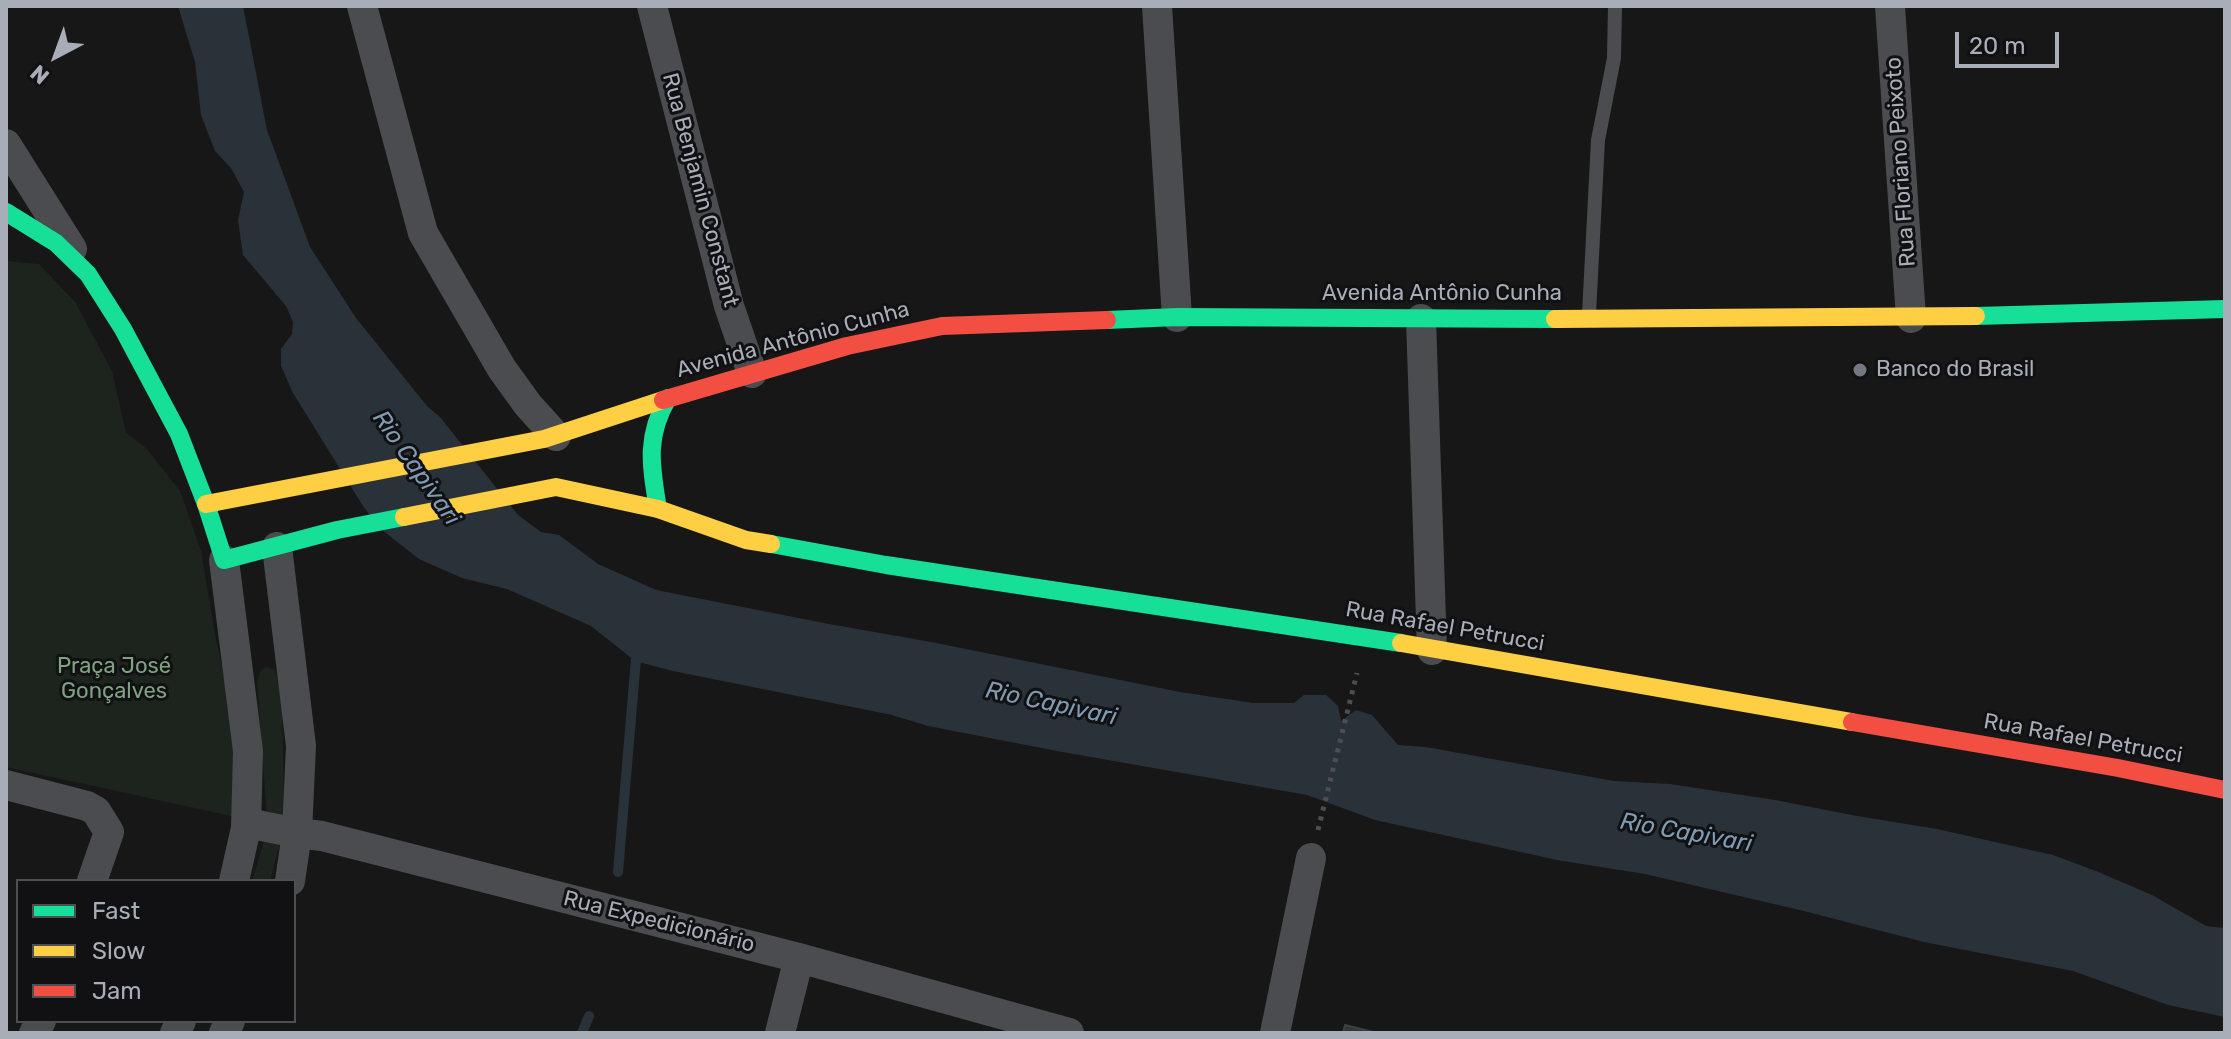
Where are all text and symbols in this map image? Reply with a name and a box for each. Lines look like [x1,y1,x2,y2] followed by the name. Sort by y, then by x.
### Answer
[16,16,96,96] north arrow
[1959,16,2063,66] scale bar
[1969,32,2026,60] text: 20 m
[1881,56,1921,268] street label: Rua Floriano Peixoto
[25,59,55,90] text: N
[656,70,744,310] street label: Rua Benjamin Constant
[1322,281,1562,307] street label: Avenida Antônio Cunha
[674,296,912,384] street label: Avenida Antônio Cunha
[1876,357,2034,383] place label: Banco do Brasil
[1851,361,1869,379] marker: Banco do Brasil
[366,405,466,531] water label: Rio Capivari
[1344,597,1546,657] street label: Rua Rafael Petrucci
[57,654,171,706] park label: Praça José Gonçalves
[983,676,1119,732] water label: Rio Capivari
[1982,709,2184,769] street label: Rua Rafael Petrucci
[1618,807,1754,859] water label: Rio Capivari
[16,879,296,1023] legend
[561,885,757,959] street label: Rua Expedicionário
[92,897,140,925] text: Fast
[92,937,145,965] text: Slow
[92,977,142,1005] text: Jam

